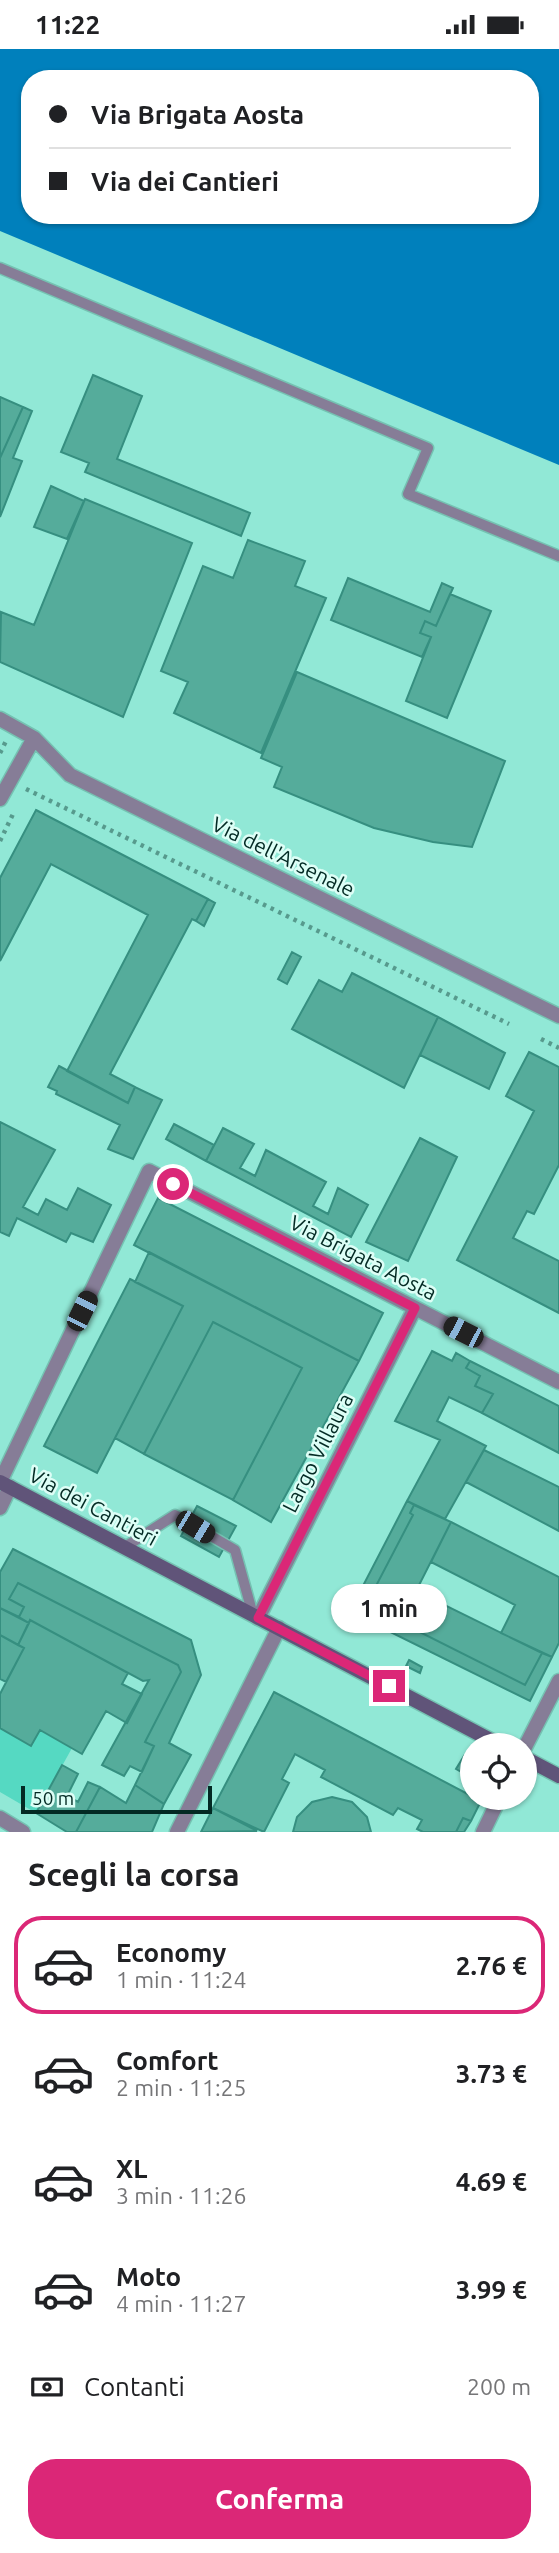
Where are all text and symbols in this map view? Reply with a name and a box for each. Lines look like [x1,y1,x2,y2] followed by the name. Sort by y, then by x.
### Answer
[35,10,100,39] text: 11:22
[91,100,304,129] text: Via Brigata Aosta
[91,167,279,196] text: Via dei Cantieri
[208,811,359,901] street label: Via dell'Arsenale
[157,1168,189,1200] route start
[286,1210,441,1305] street label: Via Brigata Aosta
[64,1288,101,1334] car
[440,1313,487,1351] car
[277,1389,357,1516] street label: Largo Villaura
[25,1462,162,1550] street label: Via dei Cantieri
[172,1507,219,1547] car
[331,1585,447,1633] callout: 1 min
[360,1596,418,1621] text: 1 min
[373,1670,405,1702] route end
[460,1733,537,1810] map controls
[460,1733,537,1810] button: locate
[21,1783,212,1815] scale bar
[32,1787,74,1809] text: 50 m
[28,1856,240,1892] text: Scegli la corsa
[32,1934,95,1997] icon: car
[116,1938,226,1967] text: Economy
[456,1951,527,1980] text: 2.76 €
[116,1967,247,1992] text: 1 min · 11:24
[32,2042,95,2105] icon: car
[116,2046,219,2075] text: Comfort
[456,2059,527,2088] text: 3.73 €
[116,2075,247,2100] text: 2 min · 11:25
[32,2150,95,2213] icon: car
[116,2154,147,2183] text: XL
[456,2167,527,2196] text: 4.69 €
[116,2183,247,2208] text: 3 min · 11:26
[32,2258,95,2321] icon: car
[116,2262,181,2291] text: Moto
[456,2275,527,2304] text: 3.99 €
[116,2291,247,2316] text: 4 min · 11:27
[28,2368,66,2406] icon: cash
[84,2372,185,2401] text: Contanti
[467,2374,531,2399] text: 200 m
[28,2459,531,2539] button: Conferma

